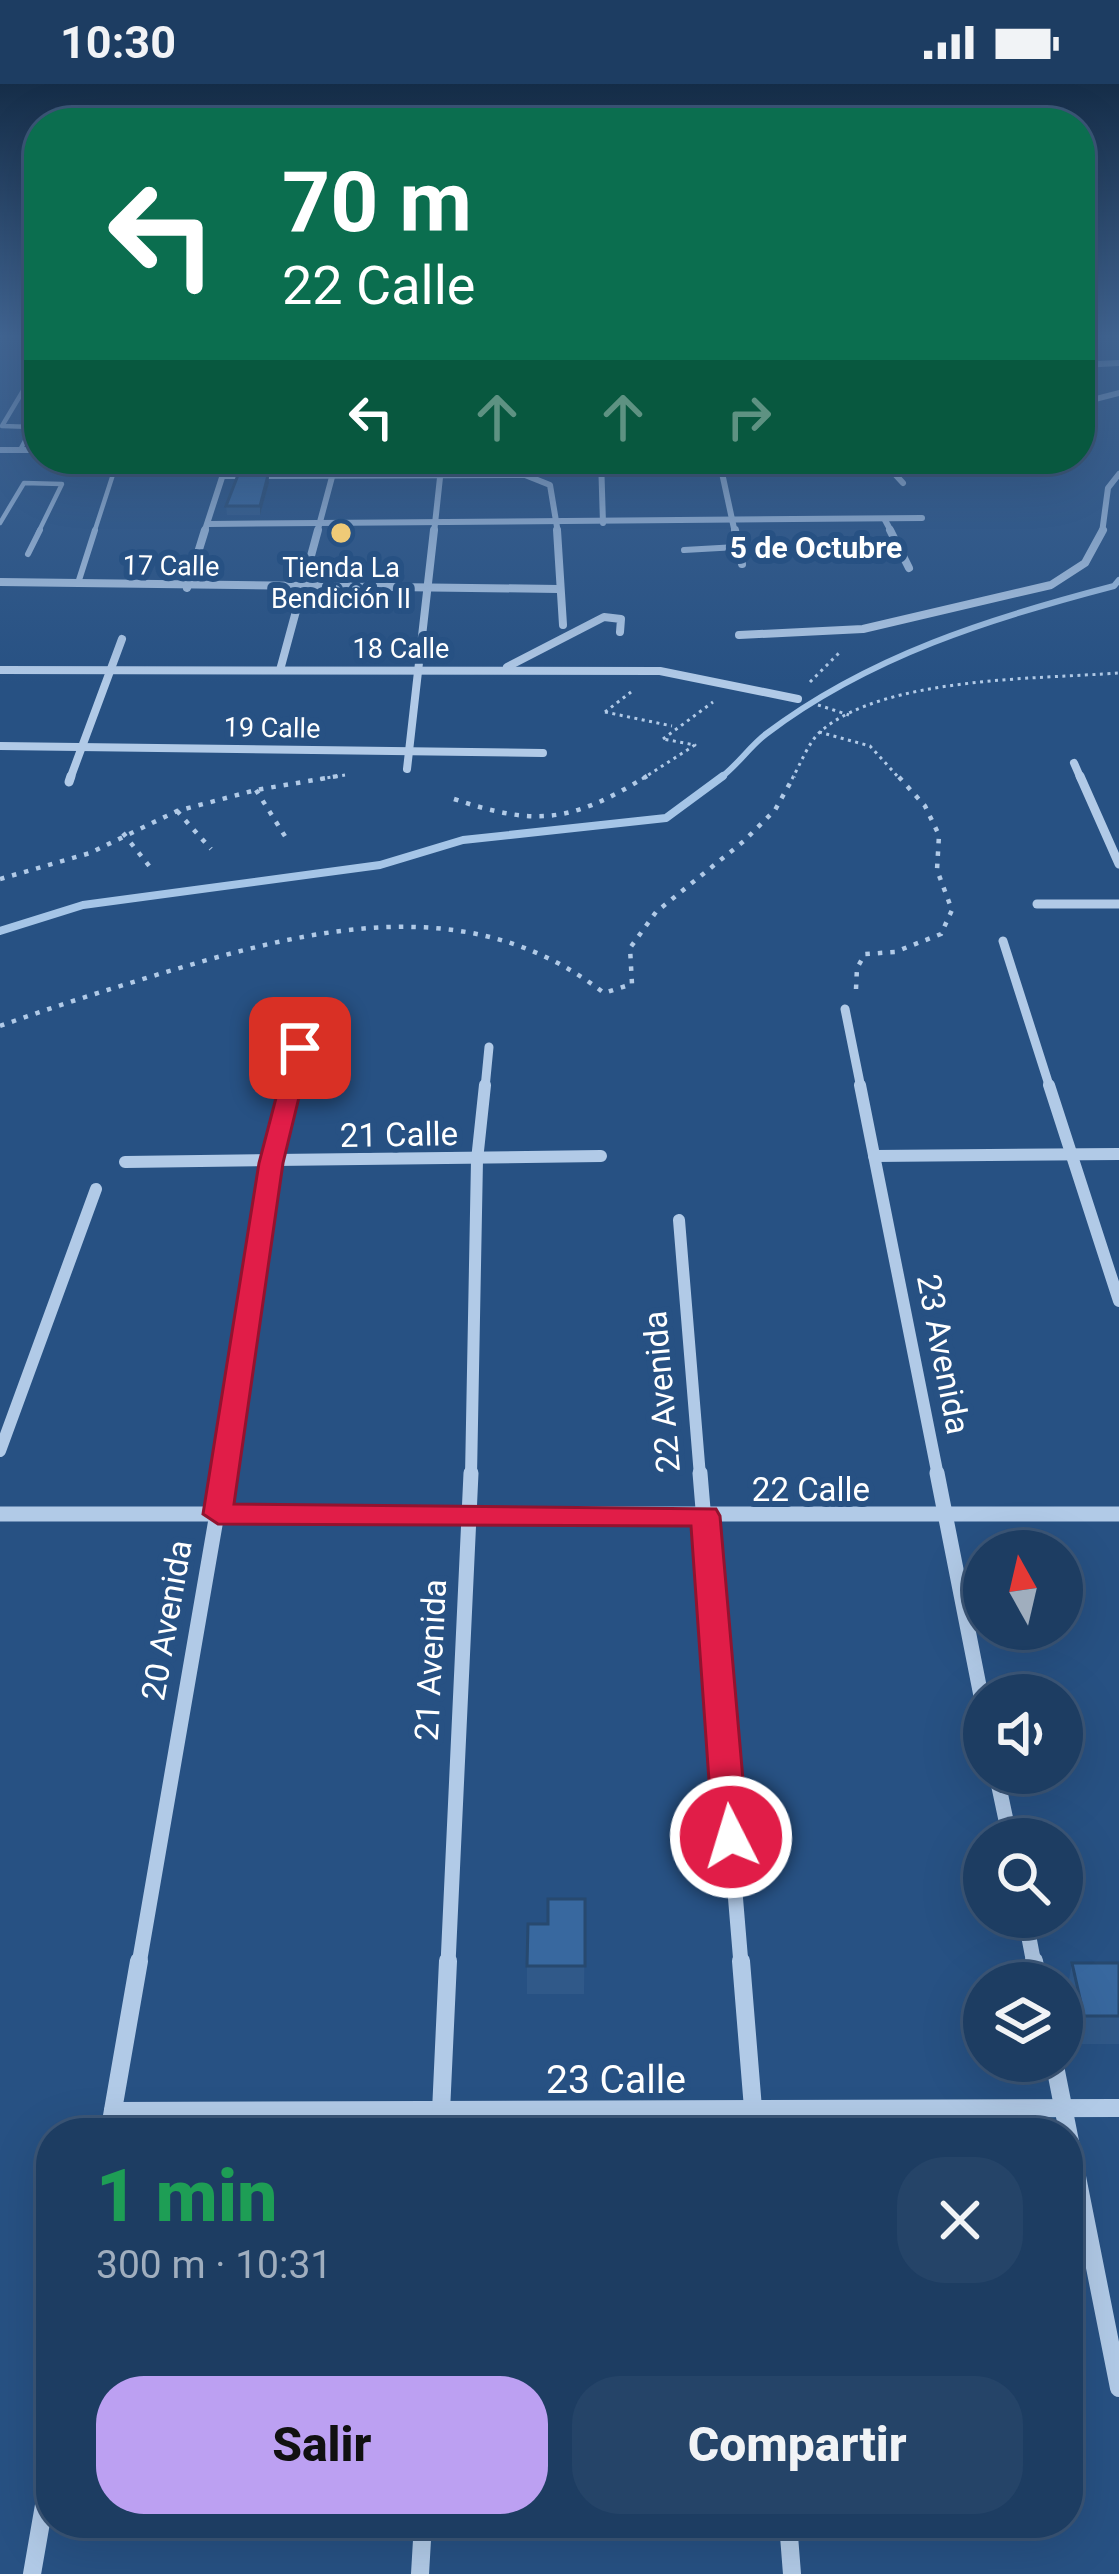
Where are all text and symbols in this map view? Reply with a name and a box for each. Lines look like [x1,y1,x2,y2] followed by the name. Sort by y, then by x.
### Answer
[60,16,176,69] text: 10:30
[282,153,472,252] text: 70 m
[84,156,240,312] icon: left
[282,254,476,317] text: 22 Calle
[338,384,404,450] icon: left
[464,384,530,450] icon: ahead
[590,384,656,450] icon: ahead
[716,384,782,450] icon: right
[328,520,354,546] marker: Tienda La Bendición II
[730,530,902,565] district label: 5 de Octubre
[122,549,220,583] street label: 17 Calle
[271,552,411,615] place label: Tienda La Bendición II
[353,633,449,665] street label: 18 Calle
[223,711,321,745] street label: 19 Calle
[249,997,351,1099] pin
[267,1015,333,1081] icon: arrive
[340,1114,458,1155] street label: 21 Calle
[909,1271,978,1437] street label: 23 Avenida
[635,1310,688,1474] street label: 22 Avenida
[752,1470,870,1509] street label: 22 Calle
[963,1530,1083,1650] north arrow
[963,1530,1083,2082] map controls
[133,1537,200,1703] street label: 20 Avenida
[407,1578,454,1742] street label: 21 Avenida
[963,1674,1083,1794] button: sound
[668,1774,794,1900] position arrow
[963,1818,1083,1938] button: search
[963,1962,1083,2082] button: layers
[546,2057,686,2103] street label: 23 Calle
[96,2154,278,2239] text: 1 min
[897,2157,1023,2283] button: close
[96,2242,332,2288] text: 300 m · 10:31
[96,2376,548,2514] button: Salir
[572,2376,1023,2514] button: Compartir

